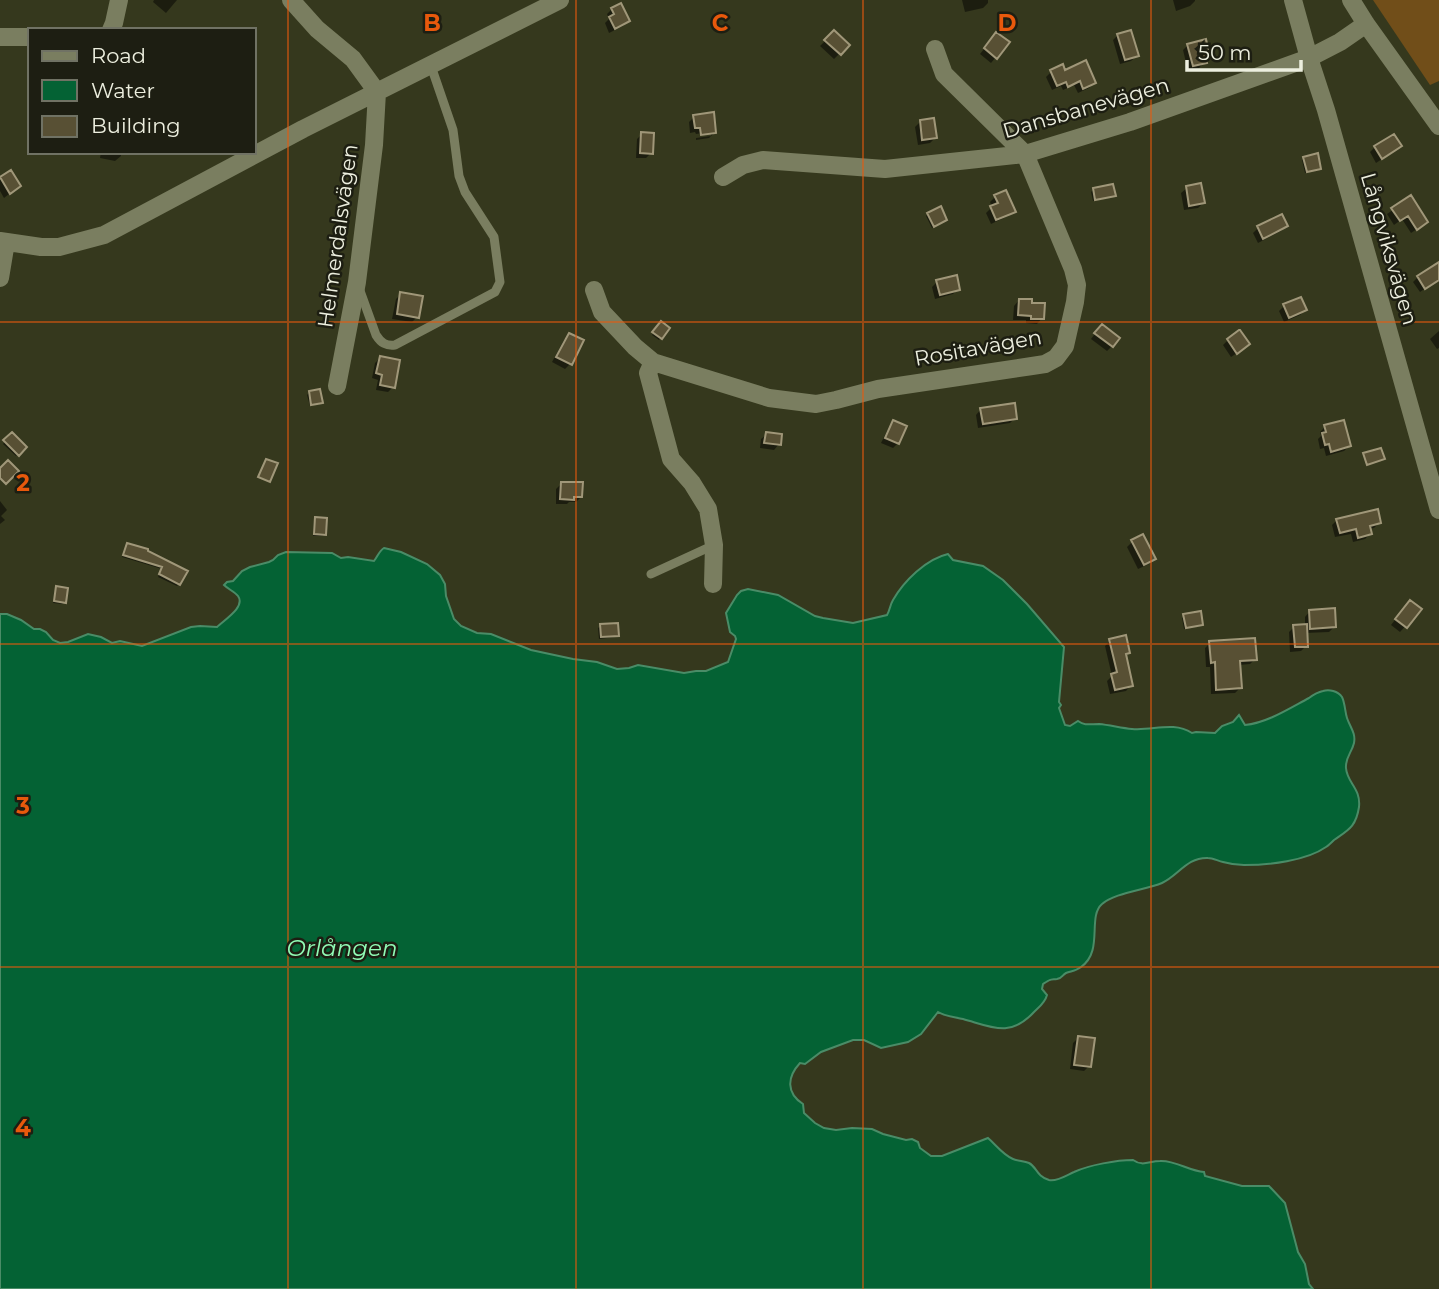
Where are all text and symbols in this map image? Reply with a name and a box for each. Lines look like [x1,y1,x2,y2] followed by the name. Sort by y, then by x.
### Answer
[423,9,441,37] text: B
[712,9,729,37] text: C
[998,9,1017,37] text: D
[28,28,256,154] legend
[1187,28,1301,72] scale bar
[1198,40,1252,65] text: 50 m
[91,43,146,68] text: Road
[1000,72,1172,143] street label: Dansbanevägen
[91,78,155,103] text: Water
[91,113,181,138] text: Building
[312,142,363,330] street label: Helmerdalsvägen
[1356,170,1423,328] street label: Långviksvägen
[912,324,1044,371] street label: Rositavägen
[16,469,30,497] text: 2
[15,792,30,820] text: 3
[287,934,397,962] water label: Orlången
[15,1114,31,1142] text: 4

